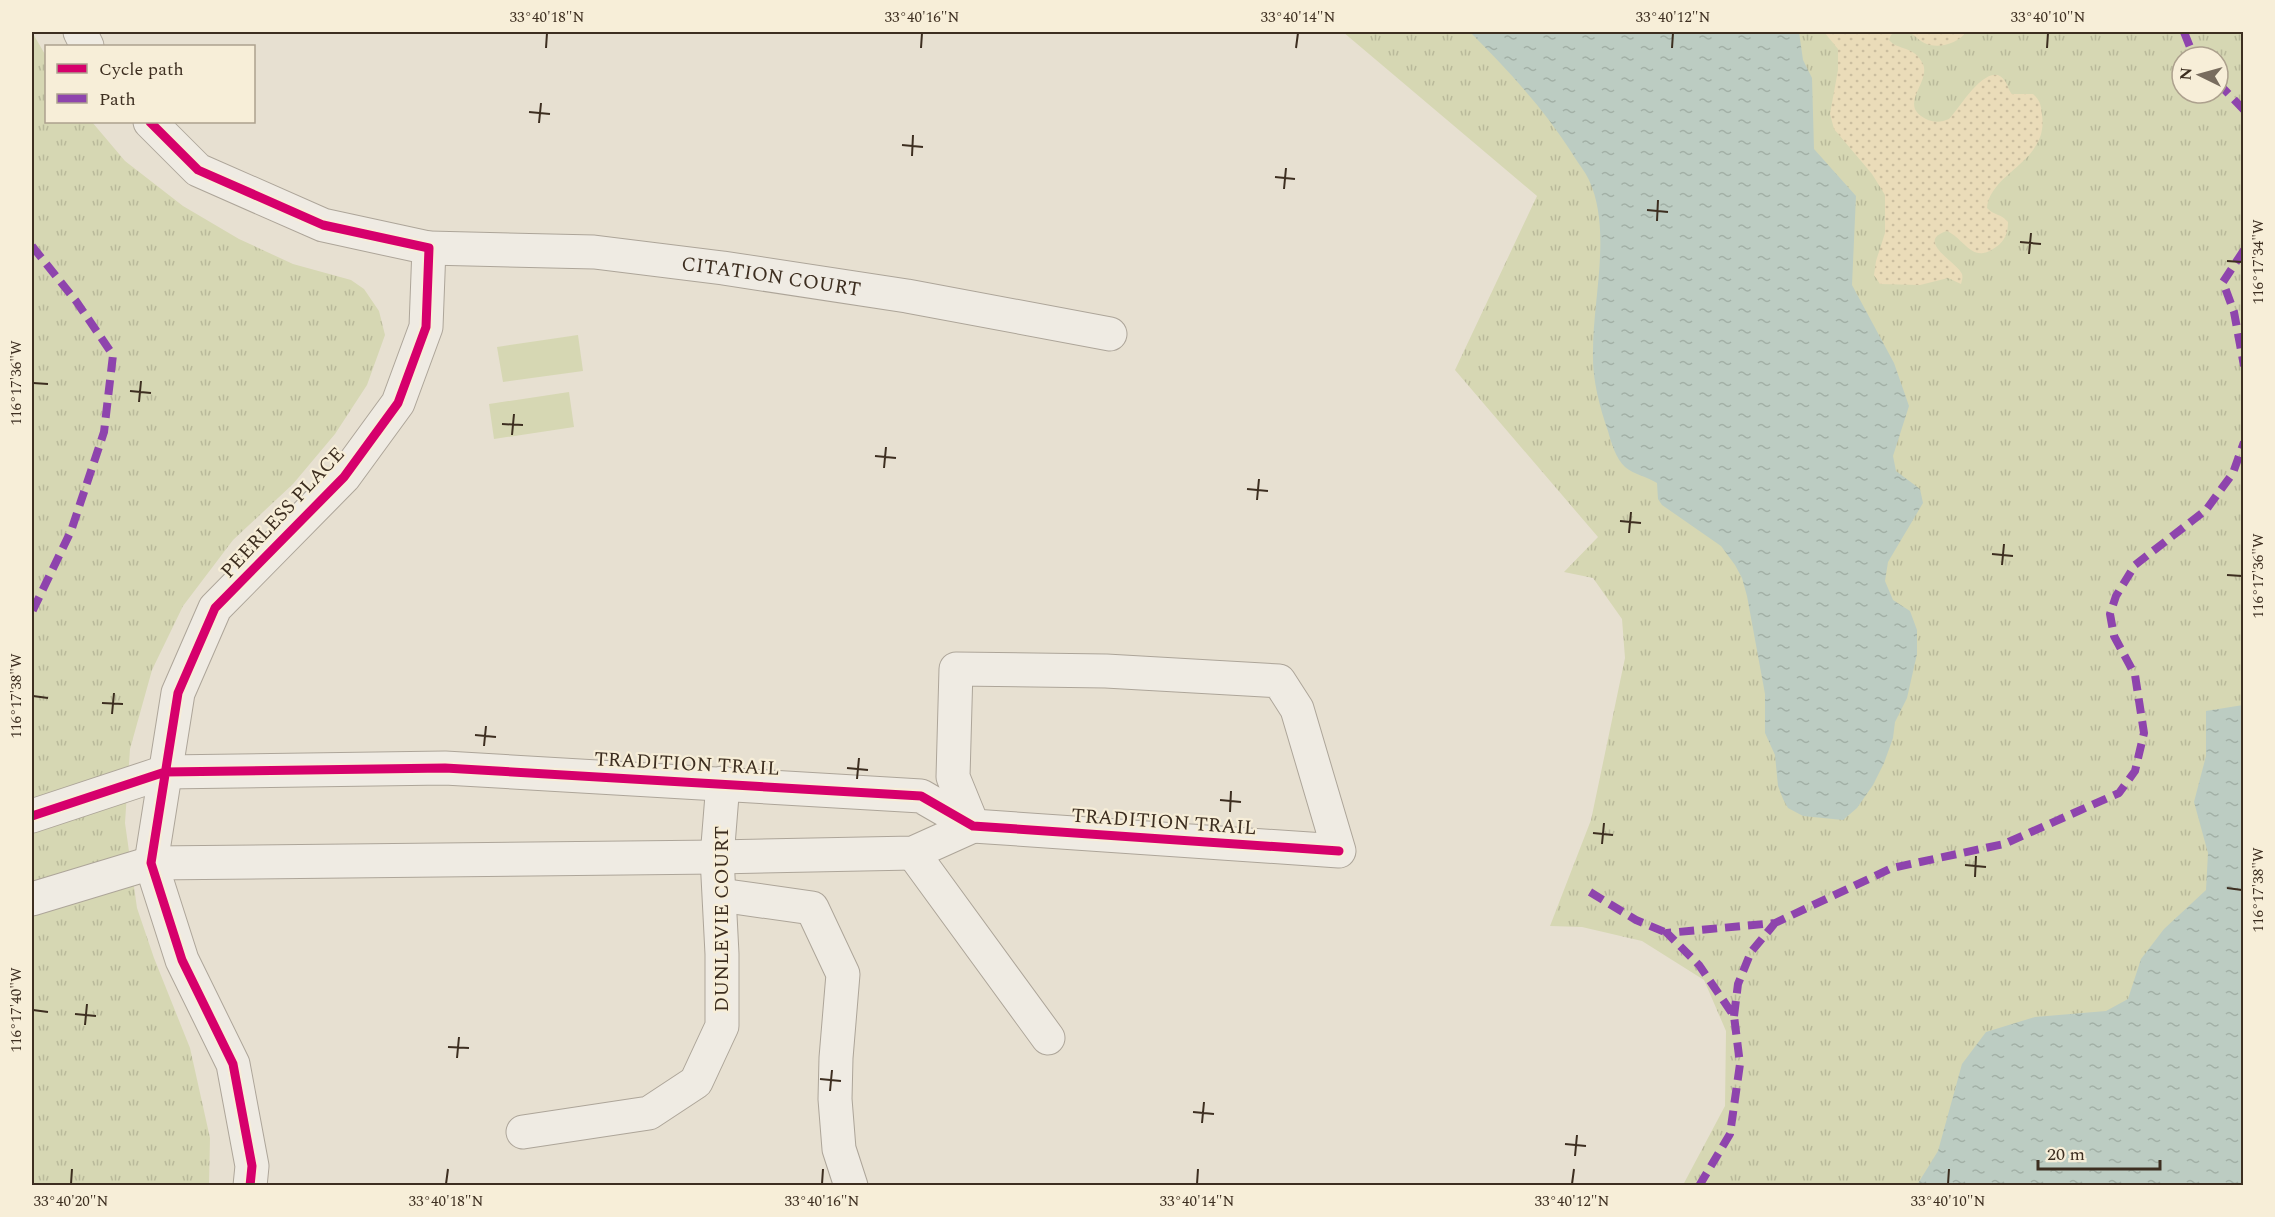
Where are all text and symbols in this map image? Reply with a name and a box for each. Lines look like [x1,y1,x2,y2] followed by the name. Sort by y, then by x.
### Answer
[510,6,585,29] text: 33°40'18"N
[885,6,960,29] text: 33°40'16"N
[1261,6,1336,29] text: 33°40'14"N
[1636,6,1711,29] text: 33°40'12"N
[2011,6,2086,29] text: 33°40'10"N
[45,45,255,123] legend
[2170,45,2230,105] north arrow
[99,56,184,83] text: Cycle path
[2174,66,2199,81] text: N
[99,86,136,113] text: Path
[2247,219,2270,305] text: 116°17'34"W
[680,249,863,305] street label: CITATION COURT
[5,340,28,426] text: 116°17'36"W
[214,440,352,585] street label: PEERLESS PLACE
[2247,533,2270,619] text: 116°17'36"W
[5,653,28,739] text: 116°17'38"W
[594,744,780,784] street label: TRADITION TRAIL
[1070,801,1258,843] street label: TRADITION TRAIL
[707,826,737,1012] street label: DUNLEVIE COURT
[2247,847,2270,933] text: 116°17'38"W
[5,967,28,1053] text: 116°17'40"W
[2038,1133,2160,1171] scale bar
[2047,1141,2085,1168] text: 20 m
[34,1190,109,1213] text: 33°40'20"N
[409,1190,484,1213] text: 33°40'18"N
[785,1190,860,1213] text: 33°40'16"N
[1160,1190,1235,1213] text: 33°40'14"N
[1535,1190,1610,1213] text: 33°40'12"N
[1911,1190,1986,1213] text: 33°40'10"N

